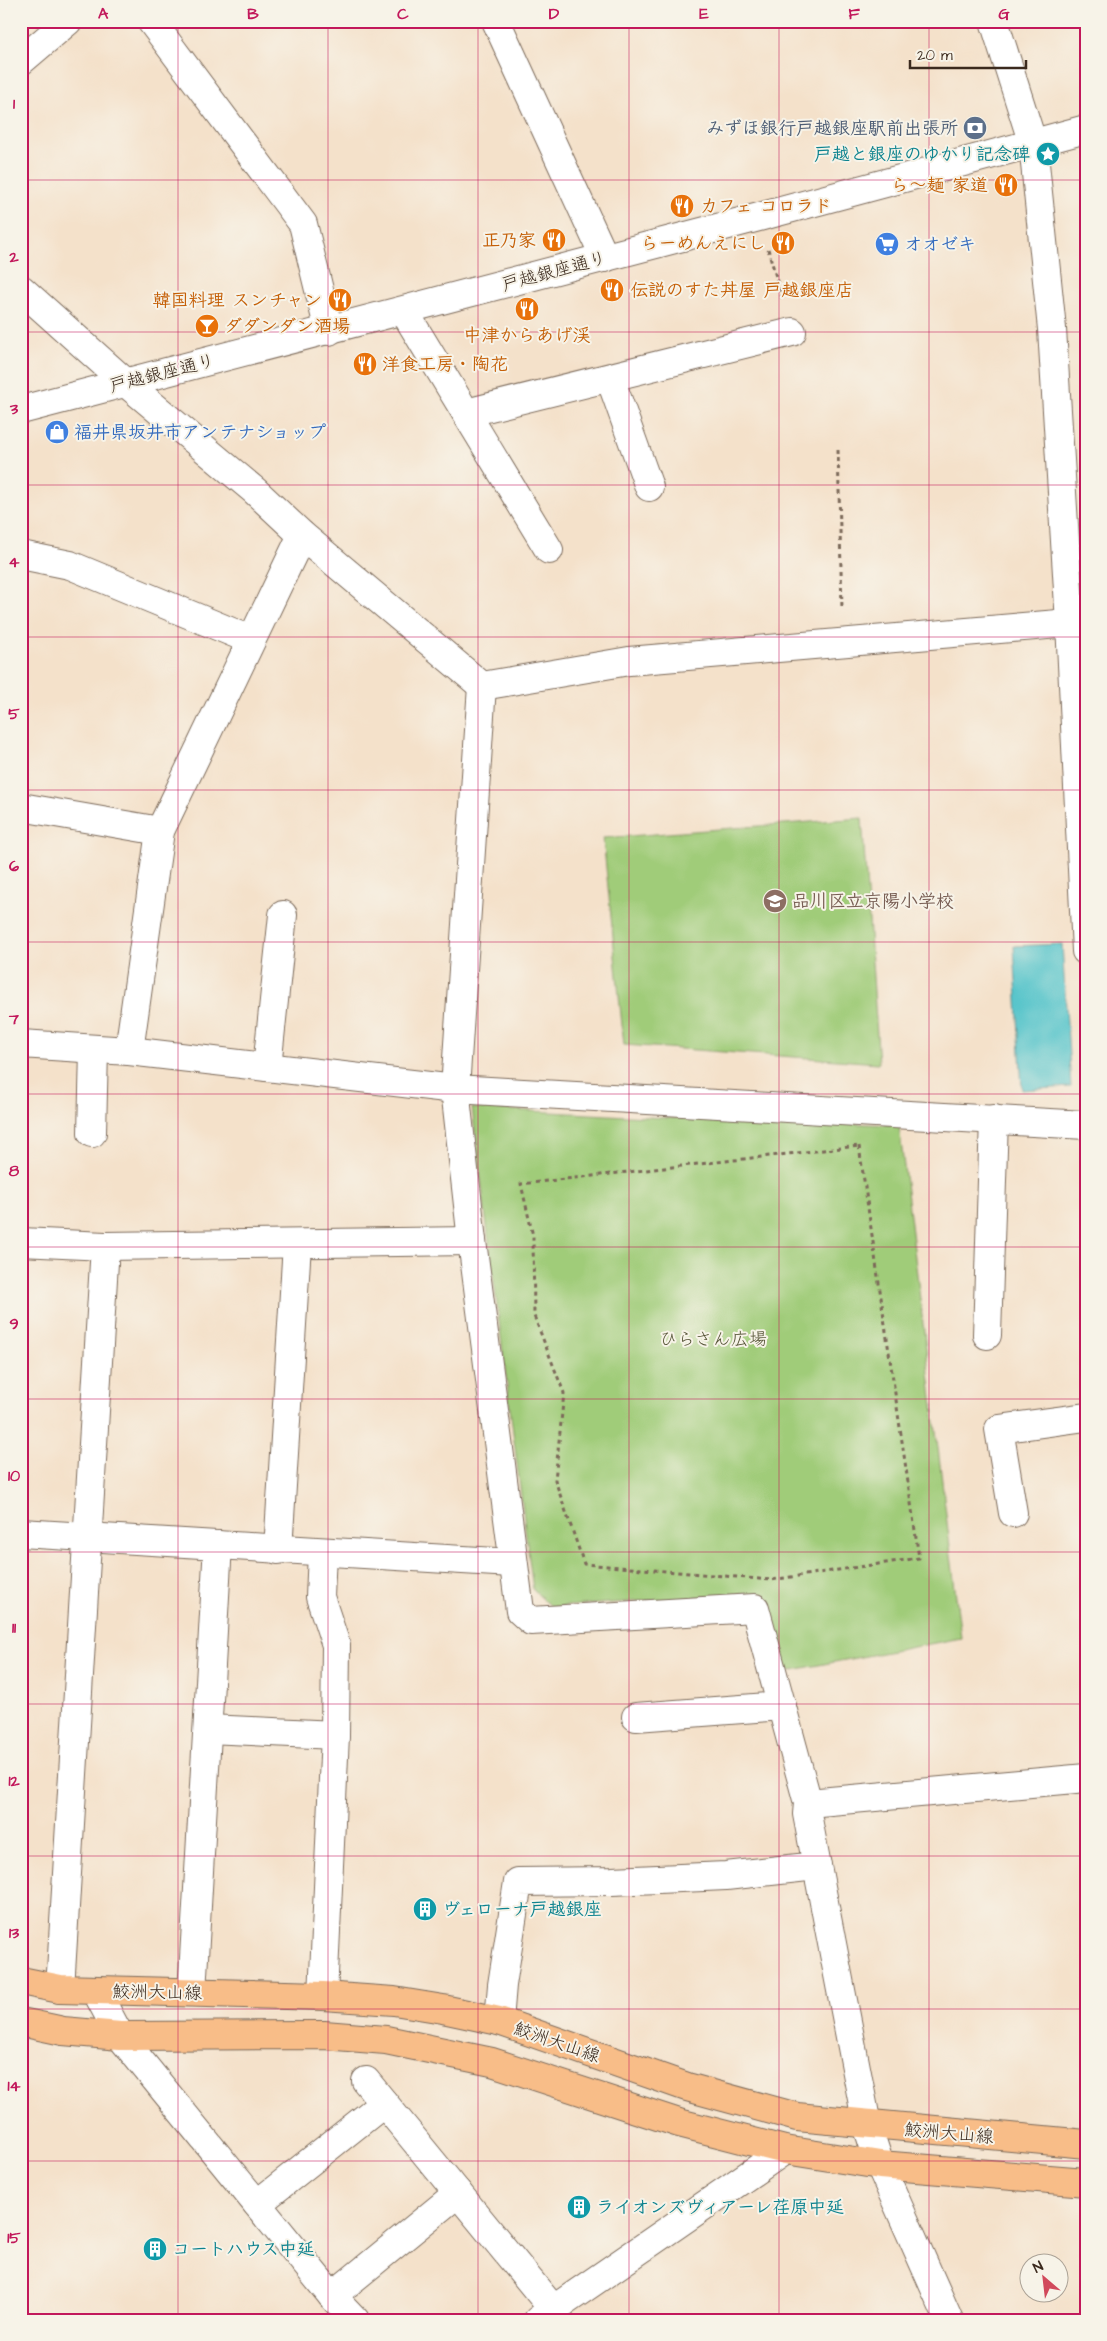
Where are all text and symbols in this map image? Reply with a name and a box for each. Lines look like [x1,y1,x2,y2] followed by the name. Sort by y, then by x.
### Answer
[98,3,109,25] text: A
[247,3,259,25] text: B
[397,3,409,25] text: C
[549,3,560,25] text: D
[699,3,709,25] text: E
[848,3,860,25] text: F
[998,3,1010,25] text: G
[910,38,1026,70] scale bar
[917,45,953,66] text: 20 m
[13,93,16,115] text: 1
[962,115,988,141] bank icon: みずほ銀行戸越銀座駅前出張所
[706,116,958,141] place label: みずほ銀行戸越銀座駅前出張所
[1035,141,1061,167] place icon: 戸越と銀座のゆかり記念碑
[814,142,1030,167] place label: 戸越と銀座のゆかり記念碑
[993,172,1019,198] restaurant icon: ら～麺 家道
[891,173,988,198] place label: ら～麺 家道
[669,193,695,219] restaurant icon: カフェ コロラド
[700,194,832,219] place label: カフェ コロラド
[541,227,567,253] restaurant icon: 正乃家
[482,228,536,253] place label: 正乃家
[770,230,796,256] restaurant icon: らーめんえにし
[641,231,766,256] place label: らーめんえにし
[874,231,900,257] supermarket icon: オオゼキ
[904,232,976,257] place label: オオゼキ
[499,245,610,298] street label: 戸越銀座通り
[8,246,19,268] text: 2
[599,277,625,303] restaurant icon: 伝説のすた丼屋 戸越銀座店
[630,278,854,303] place label: 伝説のすた丼屋 戸越銀座店
[327,287,353,313] restaurant icon: 韓国料理 スンチャン
[153,288,322,313] place label: 韓国料理 スンチャン
[514,296,540,322] restaurant icon: 中津からあげ渓
[194,313,220,339] bar icon: ダダンダン酒場
[224,314,350,339] place label: ダダンダン酒場
[464,323,590,348] place label: 中津からあげ渓
[107,348,218,399] street label: 戸越銀座通り
[352,351,378,377] restaurant icon: 洋食工房・陶花
[382,352,508,377] place label: 洋食工房・陶花
[9,398,19,420] text: 3
[44,419,70,445] shop icon: 福井県坂井市アンテナショップ
[74,420,326,445] place label: 福井県坂井市アンテナショップ
[9,551,20,573] text: 4
[8,703,20,725] text: 5
[9,855,19,877] text: 6
[762,888,788,914] school or university icon: 品川区立京陽小学校
[792,889,954,914] place label: 品川区立京陽小学校
[8,1008,19,1030] text: 7
[9,1160,20,1182] text: 8
[9,1313,19,1335] text: 9
[659,1327,767,1352] park label: ひらさん広場
[8,1465,20,1487] text: 10
[12,1617,17,1639] text: 11
[8,1770,20,1792] text: 12
[412,1896,438,1922] building icon: ヴェローナ戸越銀座
[442,1897,602,1922] place label: ヴェローナ戸越銀座
[9,1922,20,1944] text: 13
[112,1979,202,2006] street label: 鮫洲大山線
[510,2016,603,2069] street label: 鮫洲大山線
[8,2075,21,2097] text: 14
[903,2117,995,2150] street label: 鮫洲大山線
[566,2194,592,2220] building icon: ライオンズヴィアーレ荏原中延
[596,2195,844,2220] place label: ライオンズヴィアーレ荏原中延
[7,2227,21,2249] text: 15
[142,2236,168,2262] building icon: コートハウス中延
[172,2237,315,2262] place label: コートハウス中延
[1020,2254,1070,2304] north arrow
[1030,2256,1047,2278] text: N

